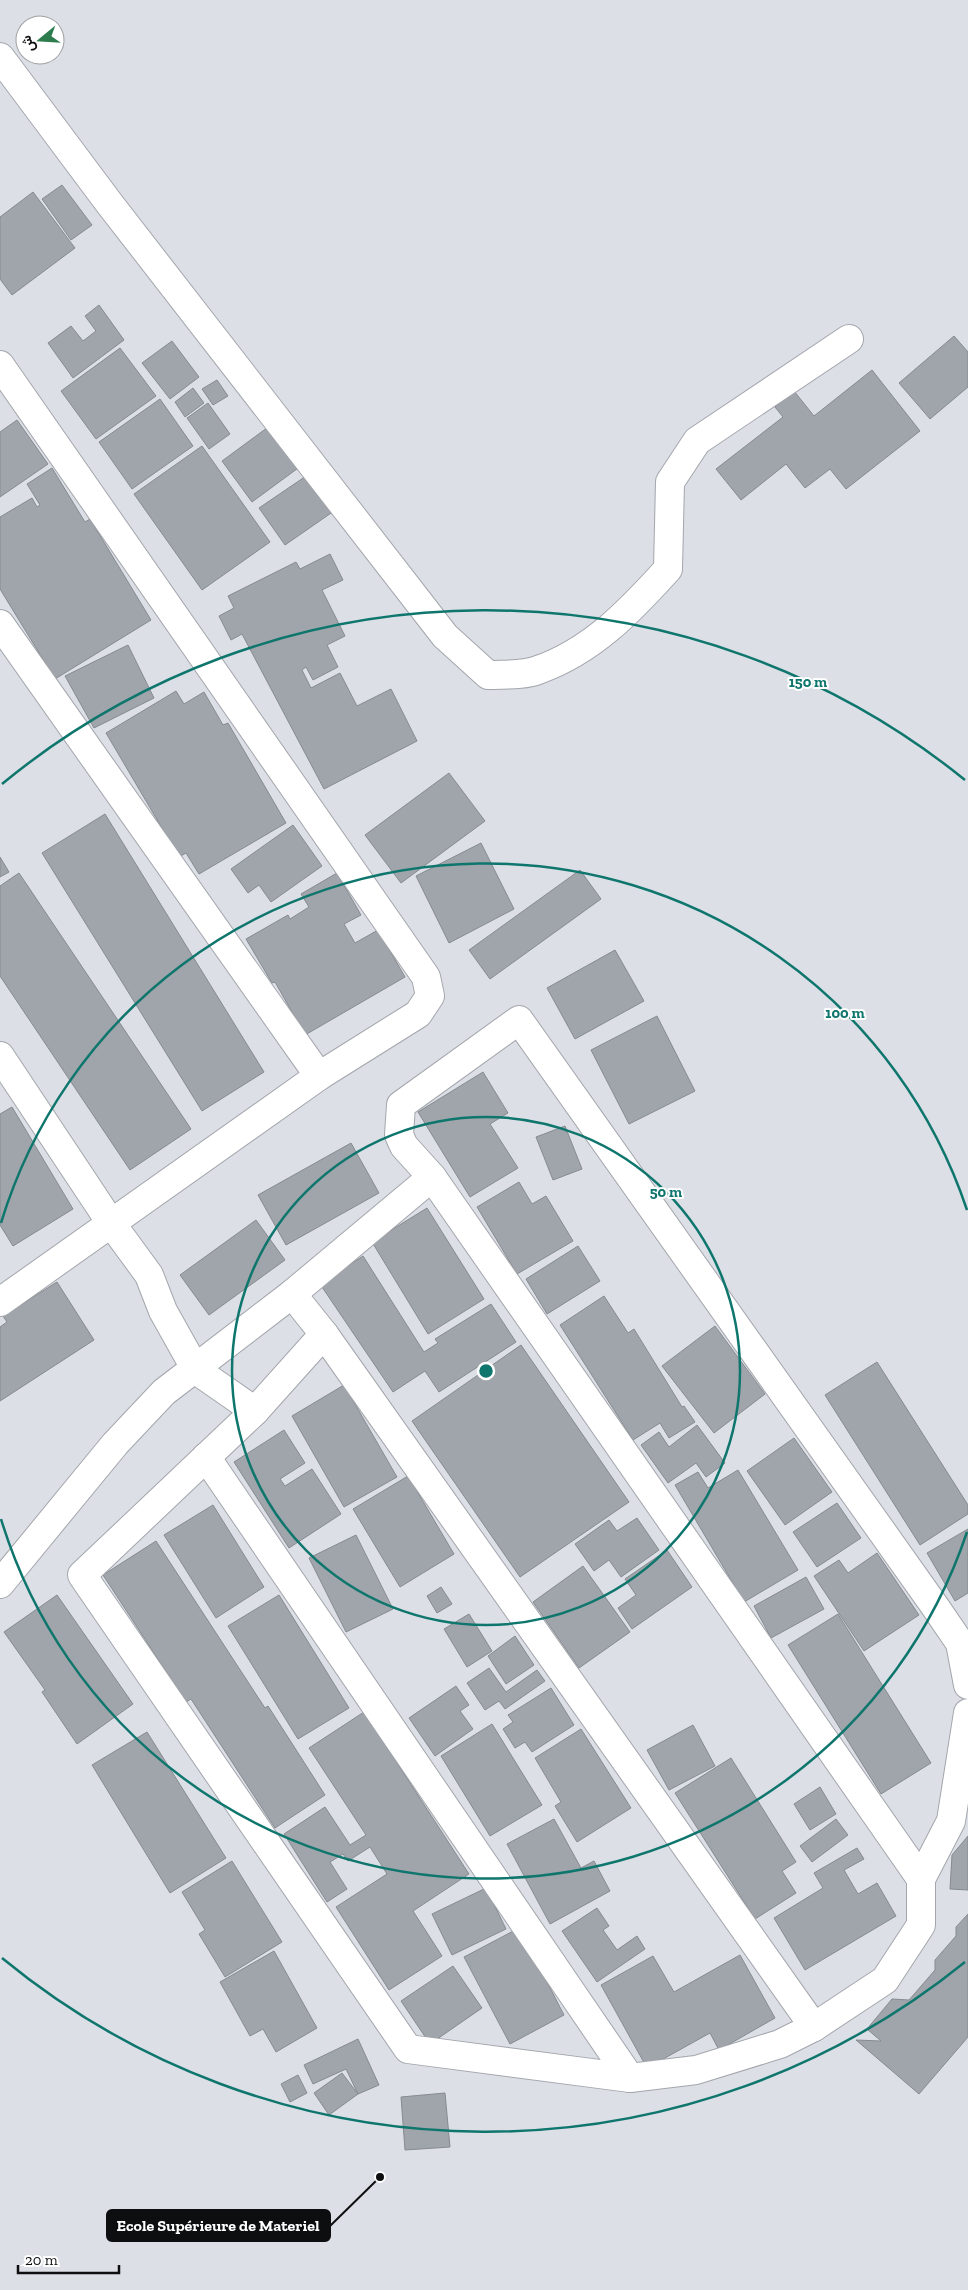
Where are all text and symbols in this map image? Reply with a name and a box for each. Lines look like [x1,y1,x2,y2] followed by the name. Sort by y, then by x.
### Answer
[15,15,65,65] north arrow
[17,33,39,54] text: ش
[789,673,827,691] text: 150 m
[825,1004,865,1022] text: 100 m
[650,1183,682,1201] text: 50 m
[477,1362,495,1380] centre of rings
[107,2210,330,2241] callout: Ecole Supérieure de Materiel
[117,2216,320,2235] text: Ecole Supérieure de Materiel
[18,2242,119,2274] scale bar
[25,2251,58,2269] text: 20 m

